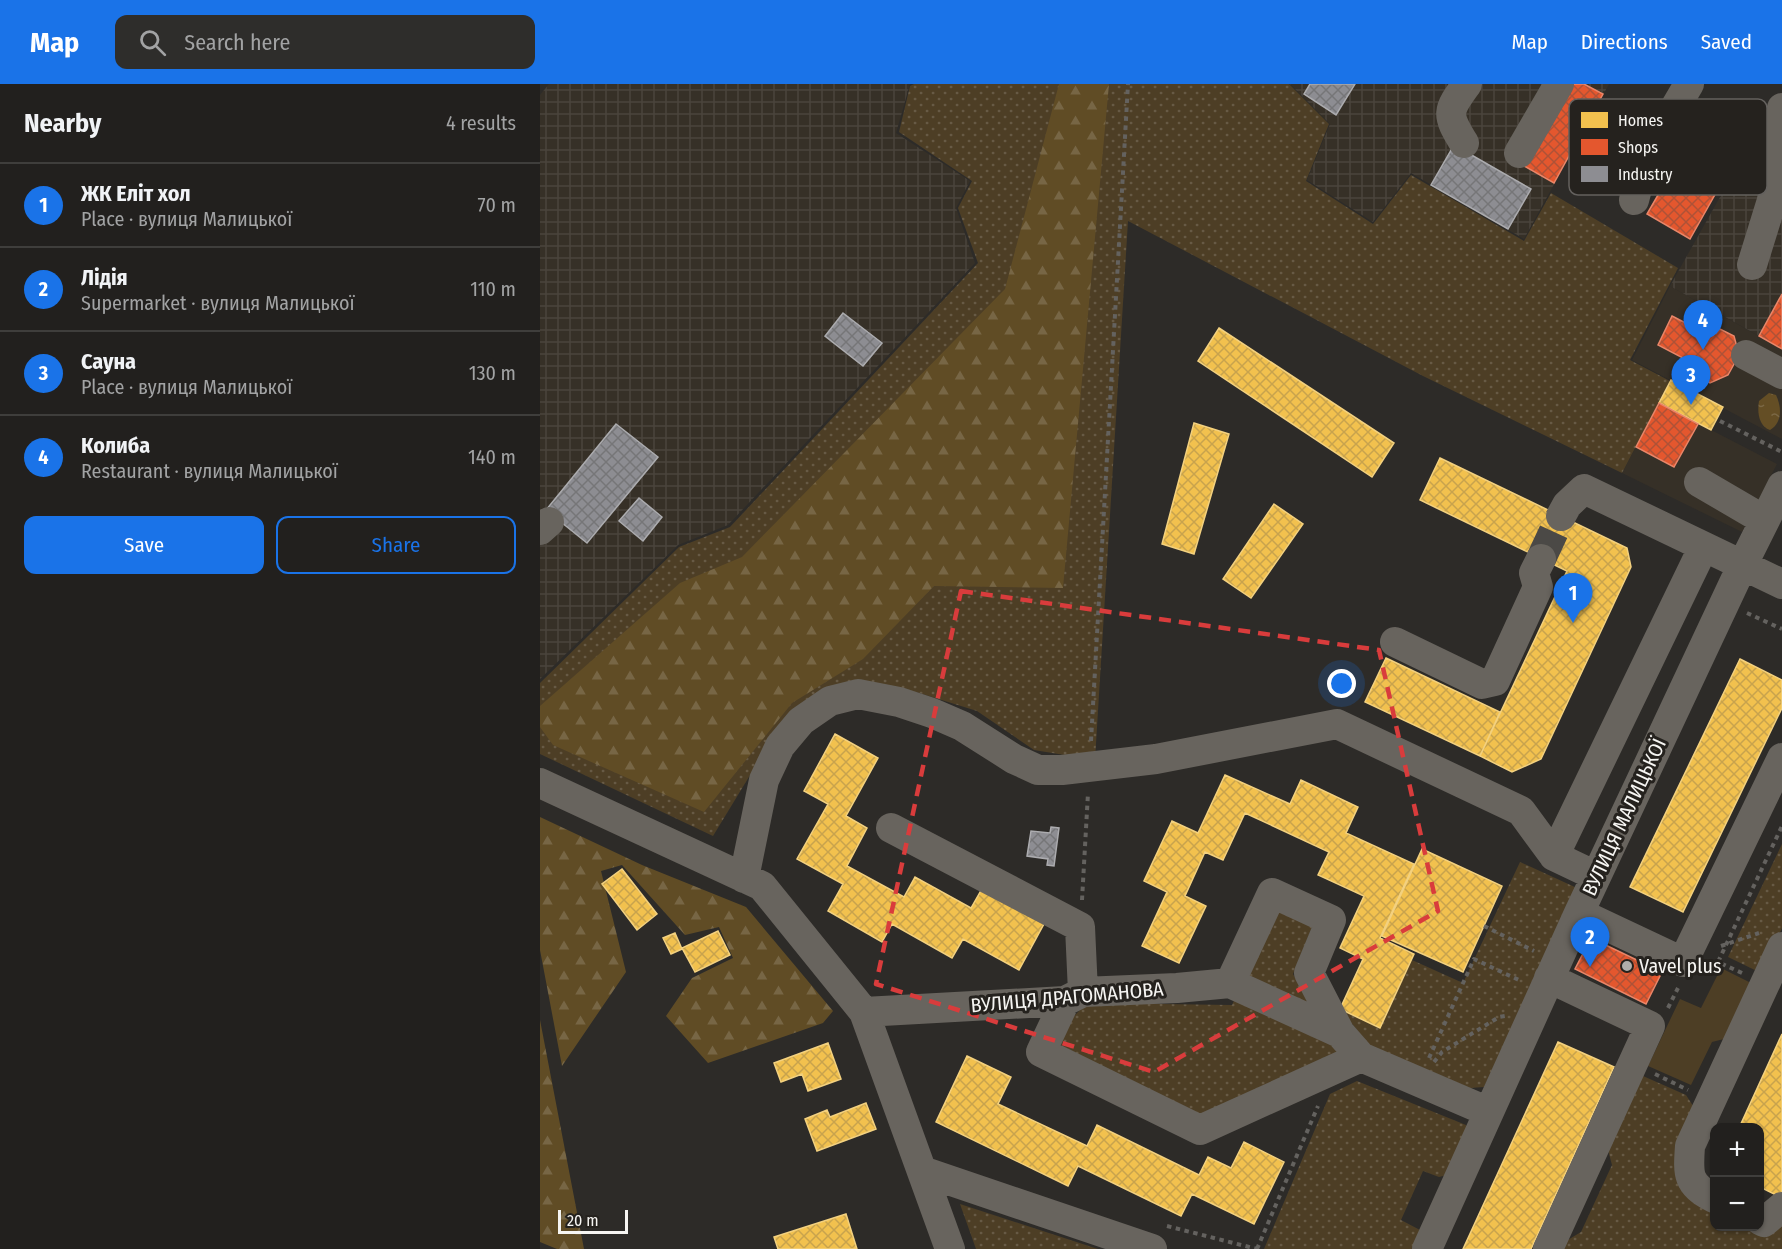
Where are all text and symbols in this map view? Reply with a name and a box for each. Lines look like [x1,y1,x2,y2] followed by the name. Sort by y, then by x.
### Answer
[115,15,535,69] search box
[30,26,79,59] text: Map
[136,26,169,59] icon: search
[184,29,290,56] text: Search here
[1511,29,1548,55] text: Map
[1581,29,1668,55] text: Directions
[1701,29,1752,55] text: Saved
[1569,99,1767,195] legend
[24,108,101,139] text: Nearby
[446,111,516,135] text: 4 results
[1618,111,1663,130] text: Homes
[1618,138,1658,157] text: Shops
[1618,165,1673,184] text: Industry
[81,180,191,207] text: ЖК Еліт хол
[39,193,48,217] text: 1
[478,193,516,217] text: 70 m
[81,207,292,231] text: Place · вулиця Малицької
[81,264,128,291] text: Лідія
[39,277,48,301] text: 2
[470,277,516,301] text: 110 m
[81,291,355,315] text: Supermarket · вулиця Малицької
[1684,300,1722,350] pin: 4
[81,348,136,375] text: Сауна
[1672,356,1710,405] pin: 3
[39,361,48,385] text: 3
[469,361,516,385] text: 130 m
[81,375,292,399] text: Place · вулиця Малицької
[81,432,150,459] text: Колиба
[38,445,49,469] text: 4
[468,445,516,469] text: 140 m
[81,459,338,483] text: Restaurant · вулиця Малицької
[24,516,264,574] button: Save
[276,516,516,574] button: Share
[1554,574,1592,623] pin: 1
[1327,669,1356,698] your location
[1577,734,1671,899] street label: ВУЛИЦЯ МАЛИЦЬКОЇ
[1570,918,1610,967] pin: 2
[1639,954,1721,978] place label: Vavel plus
[1620,959,1634,973] marker: Vavel plus
[970,977,1165,1017] street label: ВУЛИЦЯ ДРАГОМАНОВА
[1710,1123,1764,1231] map controls
[1710,1123,1764,1177] button: +
[1710,1177,1764,1231] button: −
[558,1207,628,1234] scale bar
[567,1211,598,1230] text: 20 m

